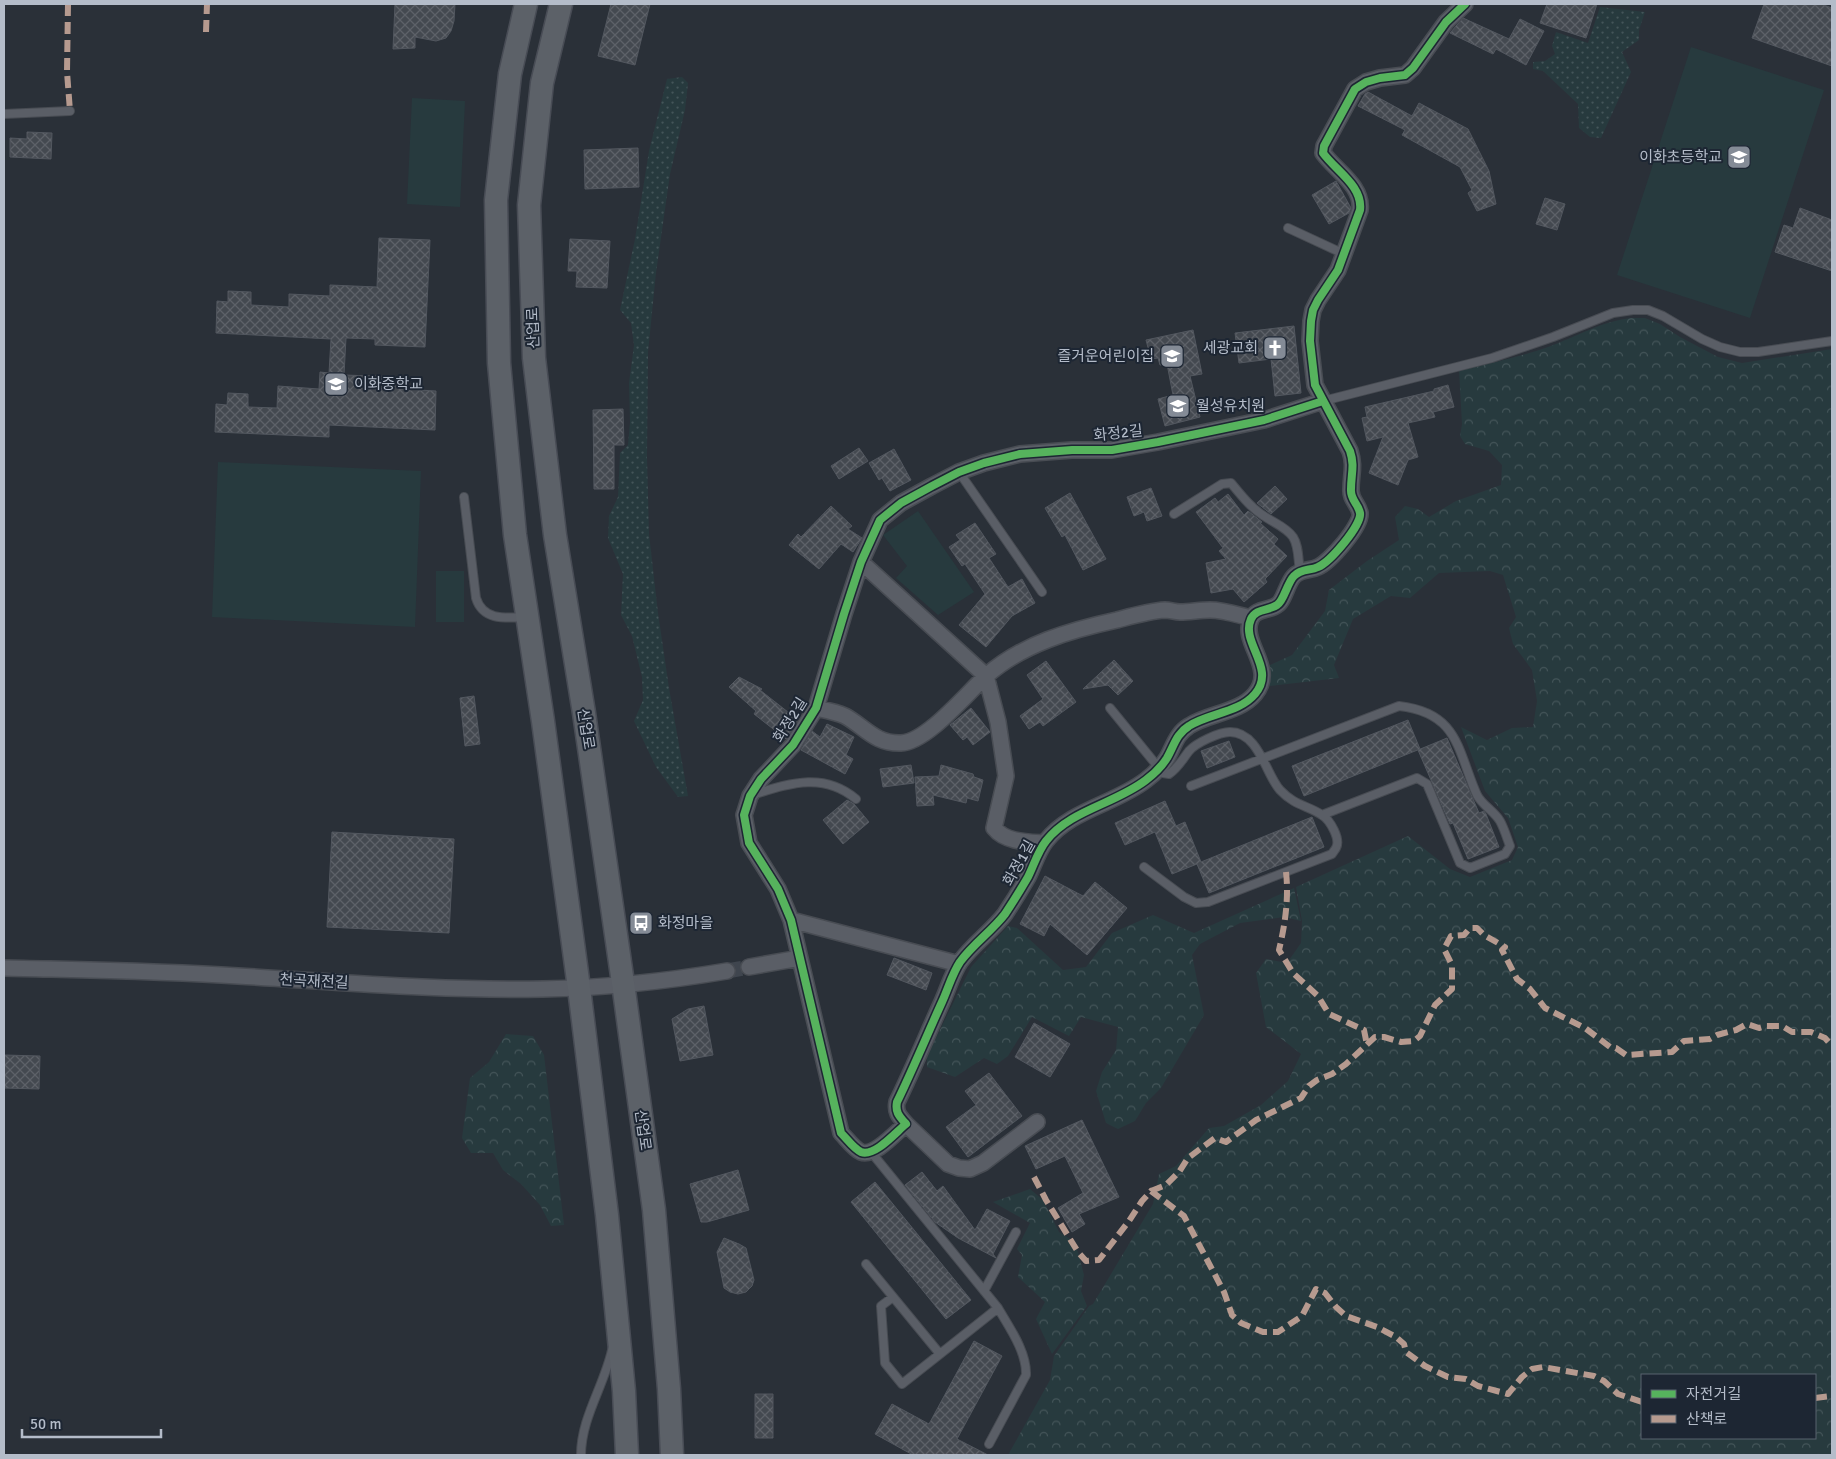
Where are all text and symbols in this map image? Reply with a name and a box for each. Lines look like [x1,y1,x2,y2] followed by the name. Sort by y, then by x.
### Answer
[1726,144,1752,170] school or university icon: 이화초등학교
[1639,148,1722,166] place label: 이화초등학교
[523,307,543,349] street label: 산업로
[1262,335,1288,361] church icon: 세광교회
[1203,339,1258,357] place label: 세광교회
[1159,343,1185,369] school or university icon: 즐거운어린이집
[1057,347,1154,365] place label: 즐거운어린이집
[323,371,349,397] school or university icon: 이화중학교
[354,375,423,393] place label: 이화중학교
[1165,393,1191,419] school or university icon: 월성유치원
[1196,397,1265,415] place label: 월성유치원
[1092,421,1144,445] street label: 화정2길
[769,694,811,746] street label: 화정2길
[574,707,598,751] street label: 산업로
[999,837,1039,889] street label: 화정1길
[628,910,654,936] bus stop icon: 화정마을
[658,914,713,932] place label: 화정마을
[279,970,349,992] street label: 천곡재전길
[631,1108,655,1152] street label: 산업로
[1641,1374,1816,1439] legend
[1686,1385,1741,1403] text: 자전거길
[22,1406,161,1438] scale bar
[1686,1410,1727,1428] text: 산책로
[30,1415,61,1433] text: 50 m

